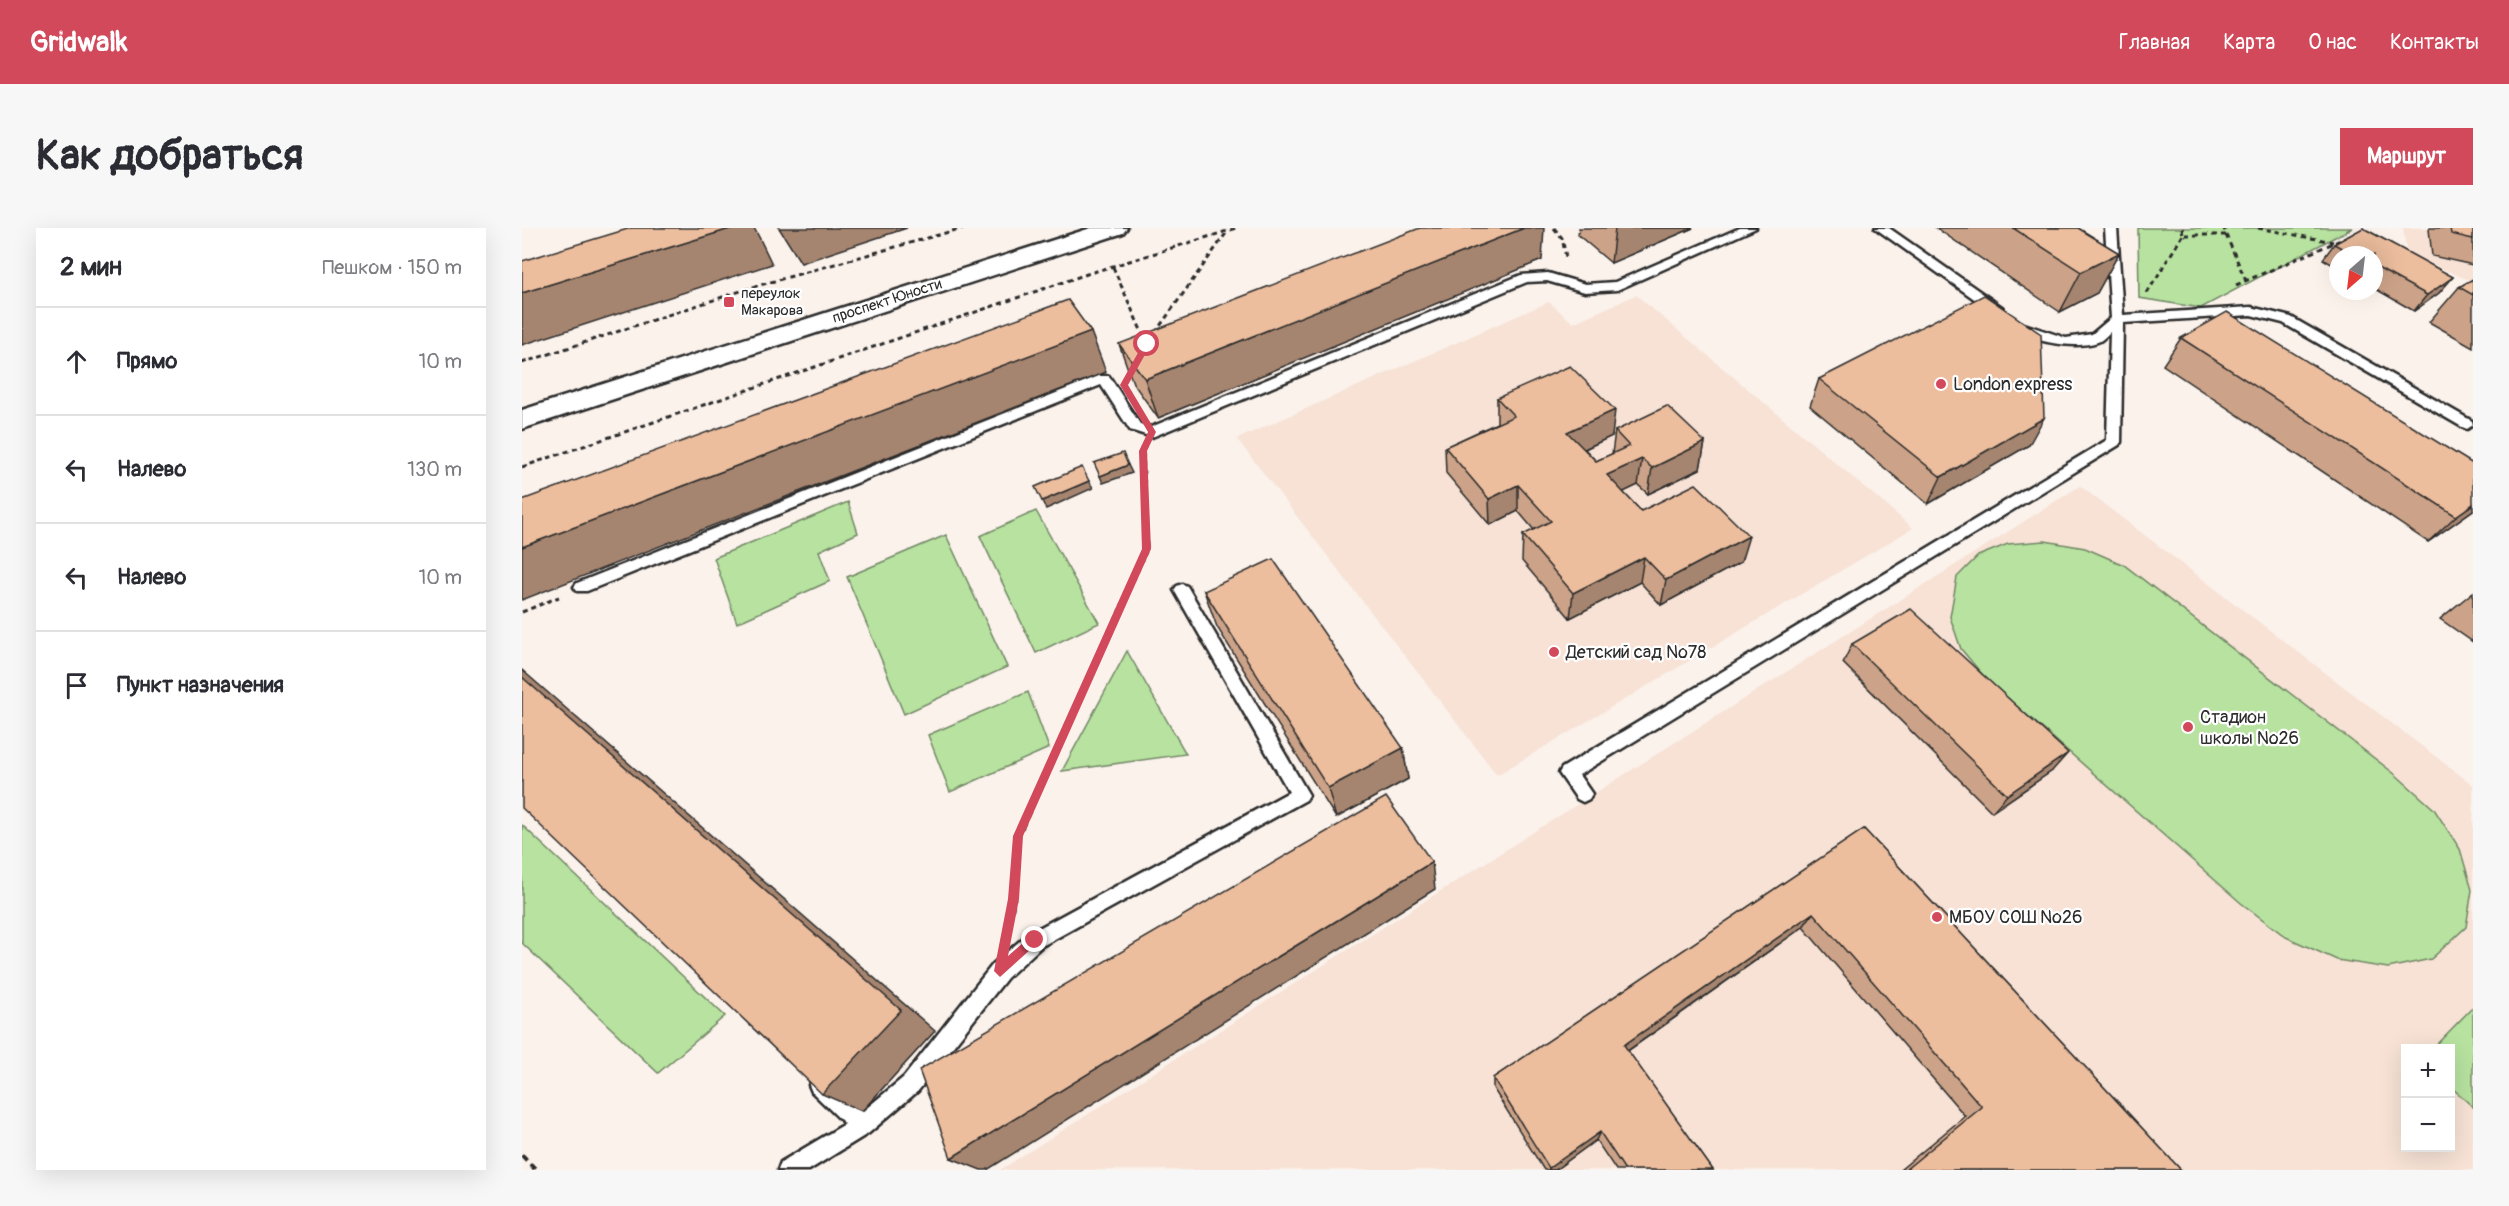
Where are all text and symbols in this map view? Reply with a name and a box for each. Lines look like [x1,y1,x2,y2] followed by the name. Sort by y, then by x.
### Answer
[30,25,128,60] text: Gridwalk
[2119,29,2190,56] text: Главная
[2223,29,2275,56] text: Карта
[2308,29,2357,56] text: О нас
[2390,29,2479,56] text: Контакты
[2340,128,2473,185] button: Маршрут
[36,130,303,182] text: Как добраться
[2329,246,2383,300] north arrow
[60,251,122,283] text: 2 мин
[322,255,462,280] text: Пешком · 150 m
[830,274,944,328] street label: проспект Юности
[741,284,803,320] place label: переулок Макарова
[722,295,736,309] marker: переулок Макарова
[1133,330,1159,356] route start
[60,345,93,378] icon: ahead
[117,347,177,375] text: Прямо
[418,349,462,374] text: 10 m
[1953,373,2072,396] place label: London express
[1934,377,1948,391] marker: London express
[60,453,93,486] icon: left
[117,455,186,483] text: Налево
[407,457,462,482] text: 130 m
[60,561,93,594] icon: left
[117,563,186,591] text: Налево
[418,565,462,590] text: 10 m
[1565,641,1706,664] place label: Детский сад №78
[1547,645,1561,659] marker: Детский сад №78
[60,669,93,702] icon: arrive
[117,671,284,699] text: Пункт назначения
[2200,706,2299,750] place label: Стадион школы №26
[2181,720,2195,734] marker: Стадион школы №26
[1949,906,2082,929] place label: МБОУ СОШ №26
[1930,910,1944,924] marker: МБОУ СОШ №26
[1021,926,1047,952] route end
[2401,1044,2455,1152] map controls
[2401,1044,2455,1098] button: +
[2401,1098,2455,1152] button: −

